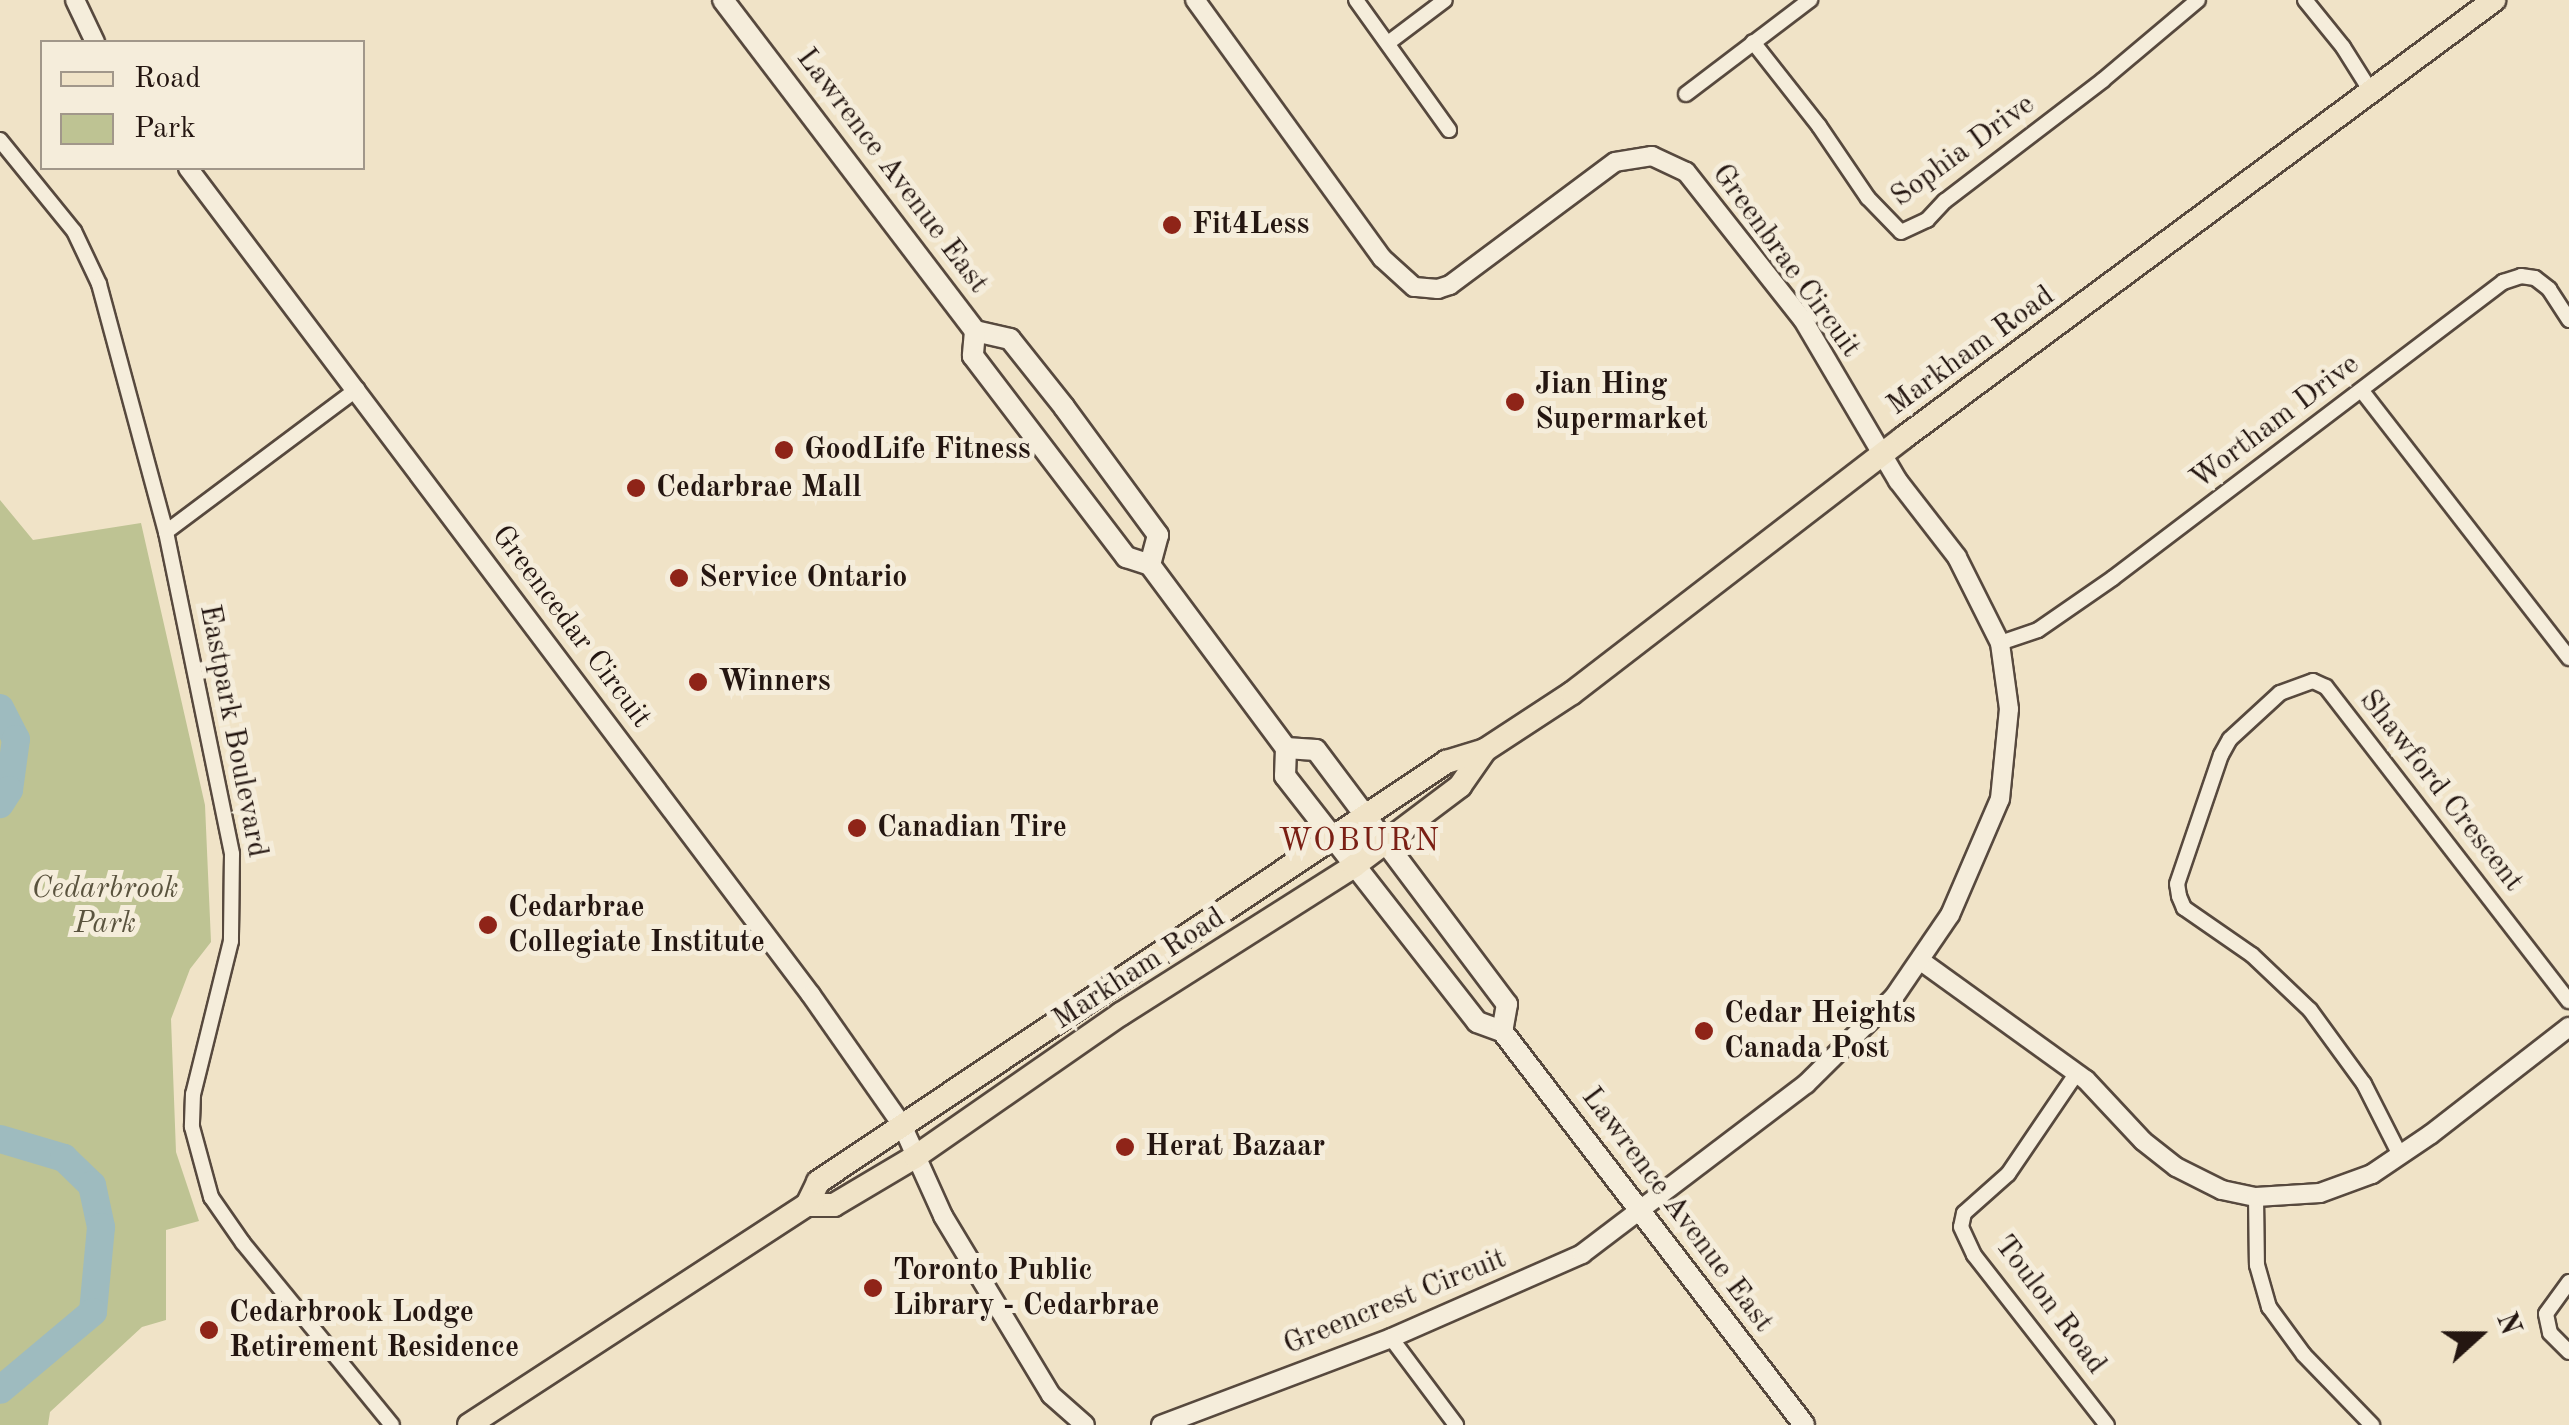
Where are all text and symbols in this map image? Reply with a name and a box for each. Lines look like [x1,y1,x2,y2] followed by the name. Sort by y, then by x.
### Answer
[40,40,365,170] legend
[788,41,996,301] street label: Lawrence Avenue East
[134,64,201,94] text: Road
[1884,87,2042,215] street label: Sophia Drive
[134,114,196,144] text: Park
[1704,157,1868,365] street label: Greenbrae Circuit
[1192,207,1309,243] place label: Fit4Less
[1161,214,1183,236] marker: Fit4Less
[1880,278,2062,424] street label: Markham Road
[2183,347,2367,497] street label: Wortham Drive
[1535,367,1708,438] place label: Jian Hing Supermarket
[1504,391,1526,413] marker: Jian Hing Supermarket
[804,432,1031,468] place label: GoodLife Fitness
[773,439,795,461] marker: GoodLife Fitness
[656,470,861,506] place label: Cedarbrae Mall
[625,477,647,499] marker: Cedarbrae Mall
[483,519,659,735] street label: Greencedar Circuit
[699,560,907,596] place label: Service Ontario
[668,567,690,589] marker: Service Ontario
[191,601,275,861] street label: Eastpark Boulevard
[718,664,831,700] place label: Winners
[687,671,709,693] marker: Winners
[2351,683,2531,899] street label: Shawford Crescent
[877,810,1067,846] place label: Canadian Tire
[846,817,868,839] marker: Canadian Tire
[1278,823,1442,861] district label: WOBURN
[32,871,178,942] park label: Cedarbrook Park
[508,890,765,960] place label: Cedarbrae Collegiate Institute
[1046,900,1232,1038] street label: Markham Road
[477,914,499,936] marker: Cedarbrae Collegiate Institute
[1724,996,1916,1066] place label: Cedar Heights Canada Post
[1693,1020,1715,1042] marker: Cedar Heights Canada Post
[1573,1080,1781,1340] street label: Lawrence Avenue East
[1145,1129,1325,1165] place label: Herat Bazaar
[1114,1136,1136,1158] marker: Herat Bazaar
[1986,1228,2114,1382] street label: Toulon Road
[1278,1241,1512,1363] street label: Greencrest Circuit
[893,1253,1159,1324] place label: Toronto Public Library - Cedarbrae
[862,1277,884,1299] marker: Toronto Public Library - Cedarbrae
[2429,1285,2529,1385] north arrow
[229,1295,519,1366] place label: Cedarbrook Lodge Retirement Residence
[2490,1309,2524,1339] text: N
[198,1319,220,1341] marker: Cedarbrook Lodge Retirement Residence

